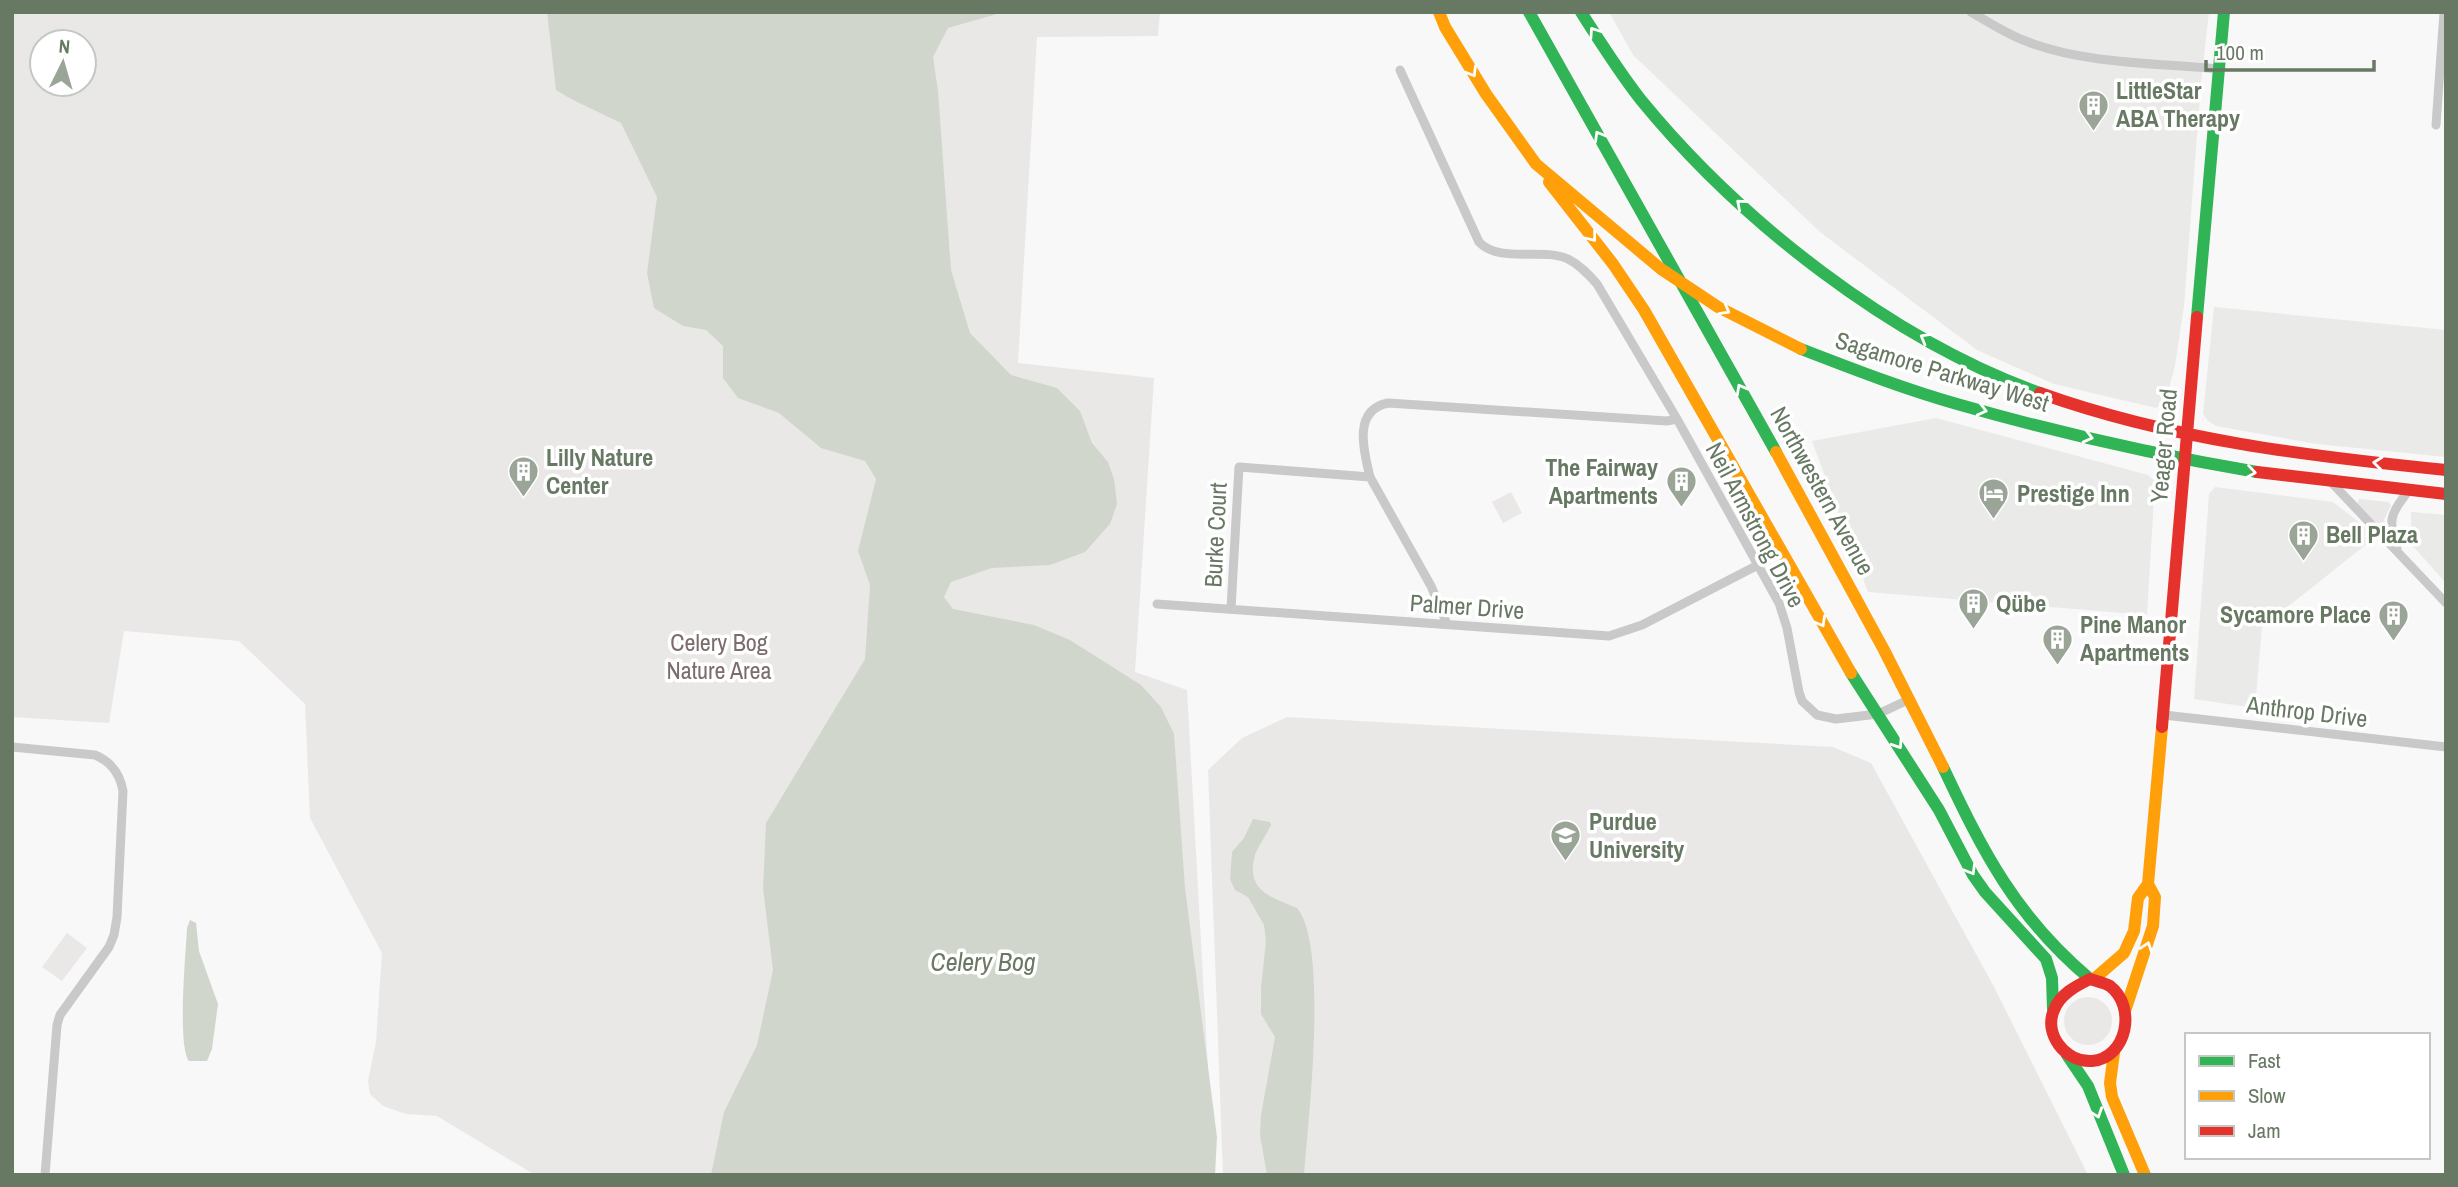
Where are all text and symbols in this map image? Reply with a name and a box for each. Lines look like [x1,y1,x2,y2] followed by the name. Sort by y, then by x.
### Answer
[1590,27,1602,40] one-way arrow
[28,28,98,98] north arrow
[2206,28,2374,72] scale bar
[58,33,71,60] text: N
[2216,38,2264,67] text: 100 m
[1464,64,1477,77] one-way arrow
[2116,74,2240,134] place label: LittleStar ABA Therapy
[2076,88,2110,132] building icon: LittleStar ABA Therapy
[1594,131,1607,143] one-way arrow
[1737,200,1750,212] one-way arrow
[1584,230,1597,242] one-way arrow
[1718,302,1730,315] one-way arrow
[1832,323,2053,419] street label: Sagamore Parkway West
[1919,333,1932,346] one-way arrow
[1736,384,1749,396] one-way arrow
[2142,388,2184,504] street label: Yeager Road
[1763,401,1882,580] street label: Northwestern Avenue
[1976,402,1988,416] one-way arrow
[2082,429,2094,443] one-way arrow
[1699,436,1813,613] street label: Neil Armstrong Drive
[546,441,653,501] place label: Lilly Nature Center
[1545,451,1658,511] place label: The Fairway Apartments
[506,455,540,499] building icon: Lilly Nature Center
[2372,456,2384,471] one-way arrow
[2246,464,2257,479] one-way arrow
[1664,465,1698,509] building icon: The Fairway Apartments
[1977,477,2011,521] hotel icon: Prestige Inn
[2017,477,2130,509] place label: Prestige Inn
[1196,481,1234,588] street label: Burke Court
[2286,518,2320,562] building icon: Bell Plaza
[2326,518,2418,550] place label: Bell Plaza
[1409,586,1525,626] street label: Palmer Drive
[1956,587,1990,631] building icon: Qübe
[1996,587,2046,619] place label: Qübe
[2220,598,2371,630] place label: Sycamore Place
[2377,598,2411,642] building icon: Sycamore Place
[2080,608,2189,668] place label: Pine Manor Apartments
[1813,615,1826,627] one-way arrow
[2040,622,2074,666] building icon: Pine Manor Apartments
[666,626,772,686] park label: Celery Bog Nature Area
[2244,688,2369,734] street label: Anthrop Drive
[1889,737,1902,750] one-way arrow
[1589,805,1684,865] place label: Purdue University
[1549,819,1583,863] school or university icon: Purdue University
[1963,863,1976,876] one-way arrow
[2139,941,2153,953] one-way arrow
[930,944,1036,979] water label: Celery Bog
[2185,1033,2430,1159] legend
[2248,1046,2281,1075] text: Fast
[2248,1081,2286,1110] text: Slow
[2089,1106,2104,1118] one-way arrow
[2248,1116,2281,1145] text: Jam

